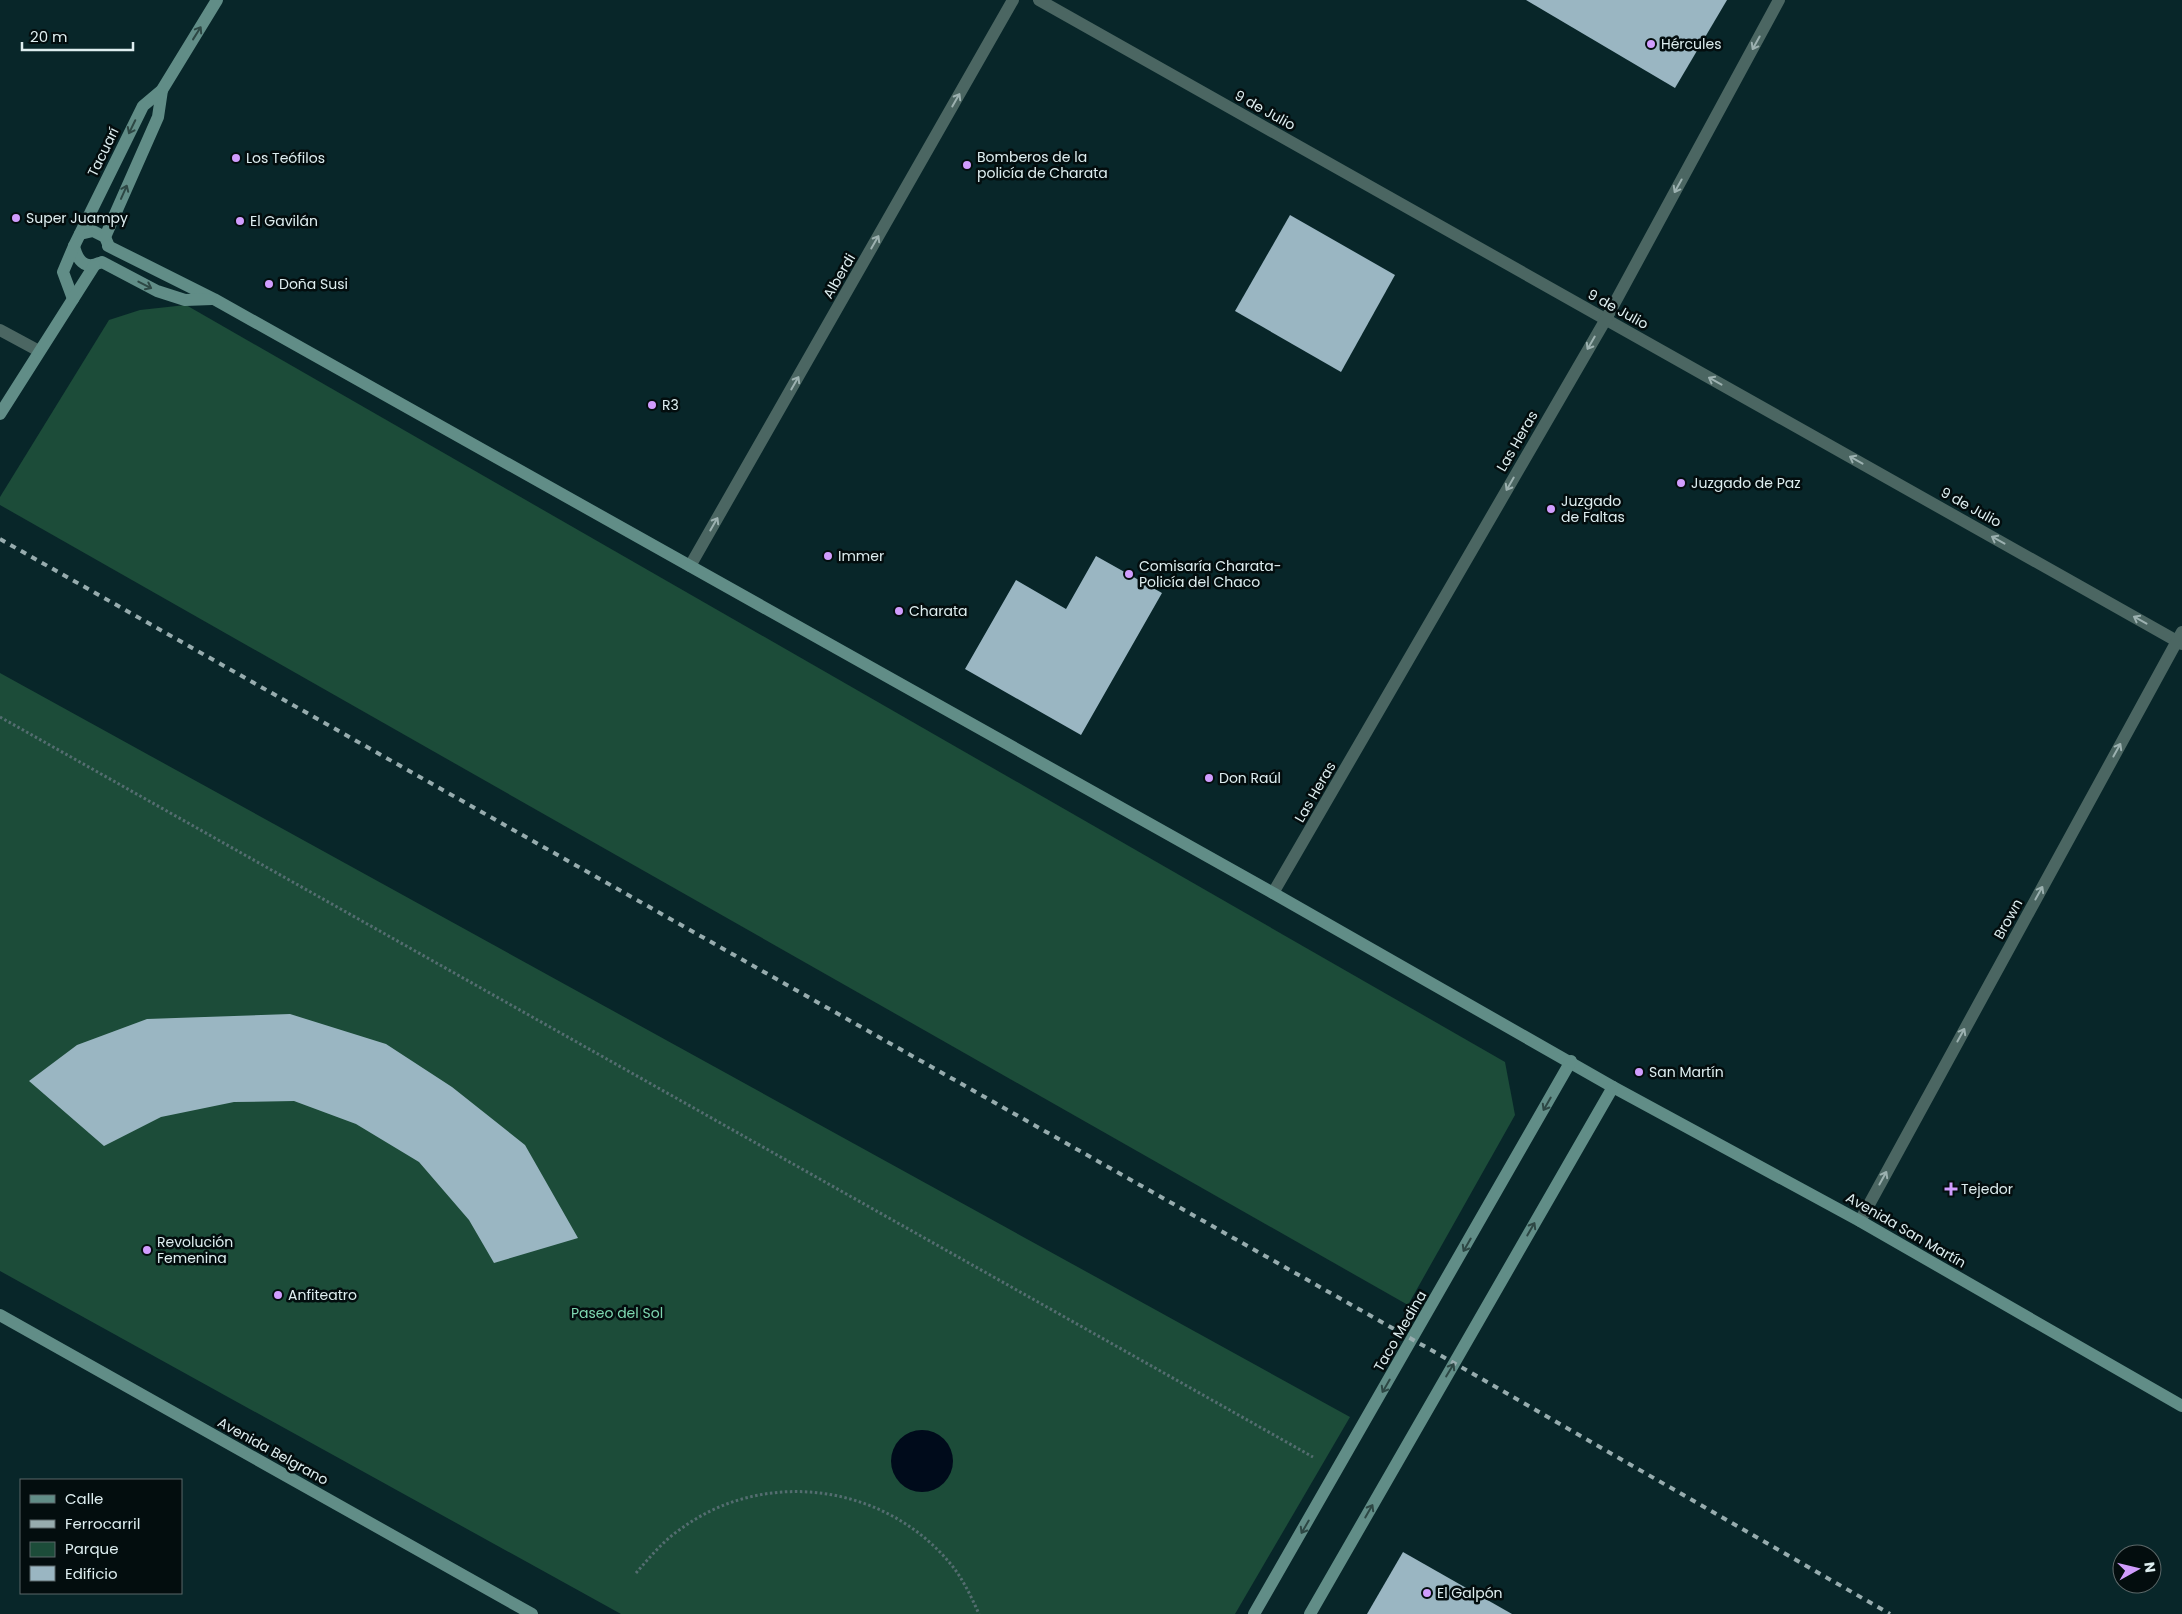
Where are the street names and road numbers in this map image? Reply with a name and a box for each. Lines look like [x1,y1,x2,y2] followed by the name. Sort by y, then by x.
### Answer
[1231,85,1299,135] street label: 9 de Julio
[82,123,124,180] street label: Tacuarí
[818,250,860,302] street label: Alberdi
[1584,284,1652,334] street label: 9 de Julio
[1492,407,1542,475] street label: Las Heras
[1937,482,2005,532] street label: 9 de Julio
[1290,758,1340,826] street label: Las Heras
[1989,895,2027,943] street label: Brown
[1842,1187,1970,1273] street label: Avenida San Martín
[1369,1287,1431,1375] street label: Taco Medina
[214,1412,332,1490] street label: Avenida Belgrano

